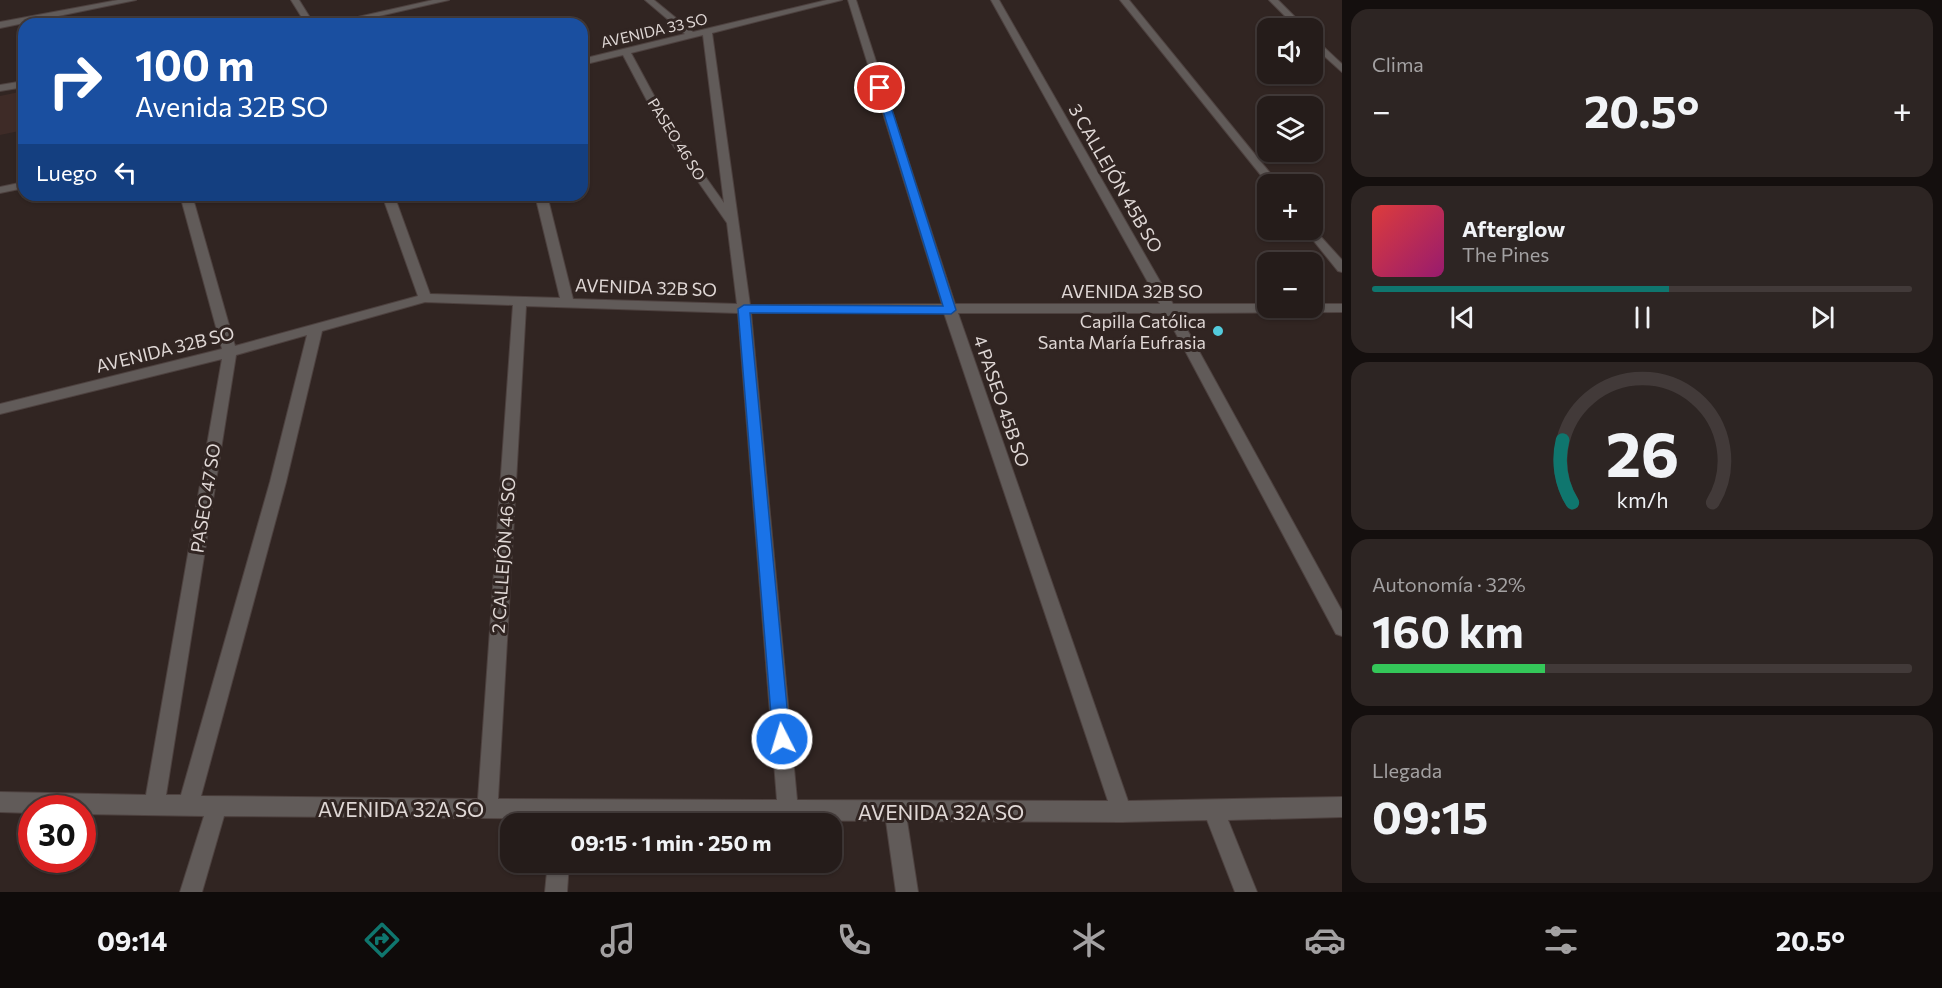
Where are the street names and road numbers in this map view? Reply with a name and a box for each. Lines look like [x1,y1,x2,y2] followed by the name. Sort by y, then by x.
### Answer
[599,9,709,51] street label: AVENIDA 33 SO
[645,94,709,184] street label: PASEO 46 SO
[1064,100,1168,256] street label: 3 CALLEJÓN 45B SO
[575,274,717,300] street label: AVENIDA 32B SO
[1061,280,1203,302] street label: AVENIDA 32B SO
[94,321,236,377] street label: AVENIDA 32B SO
[969,332,1035,470] street label: 4 PASEO 45B SO
[185,442,225,554] street label: PASEO 47 SO
[487,476,519,634] street label: 2 CALLEJÓN 46 SO
[318,796,484,821] street label: AVENIDA 32A SO
[858,799,1024,824] street label: AVENIDA 32A SO

